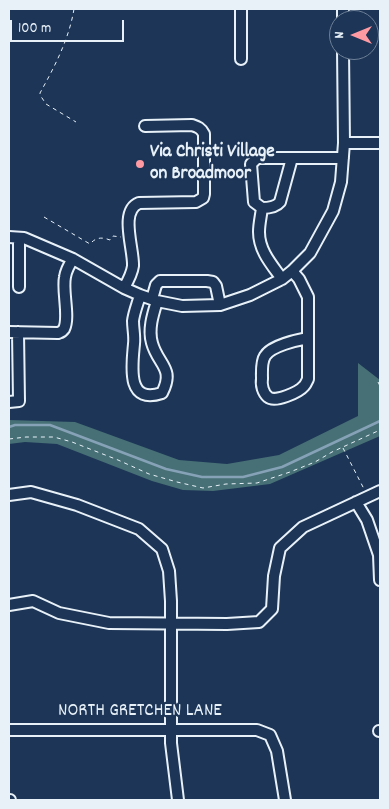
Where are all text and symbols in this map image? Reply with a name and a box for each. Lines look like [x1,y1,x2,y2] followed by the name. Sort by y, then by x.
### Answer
[12,10,126,42] scale bar
[329,10,379,60] north arrow
[18,18,51,40] text: 100 m
[330,32,350,38] text: N
[150,142,275,186] place label: Via Christi Village on Broadmoor
[134,158,146,170] marker: Via Christi Village on Broadmoor
[58,701,222,723] street label: NORTH GRETCHEN LANE

